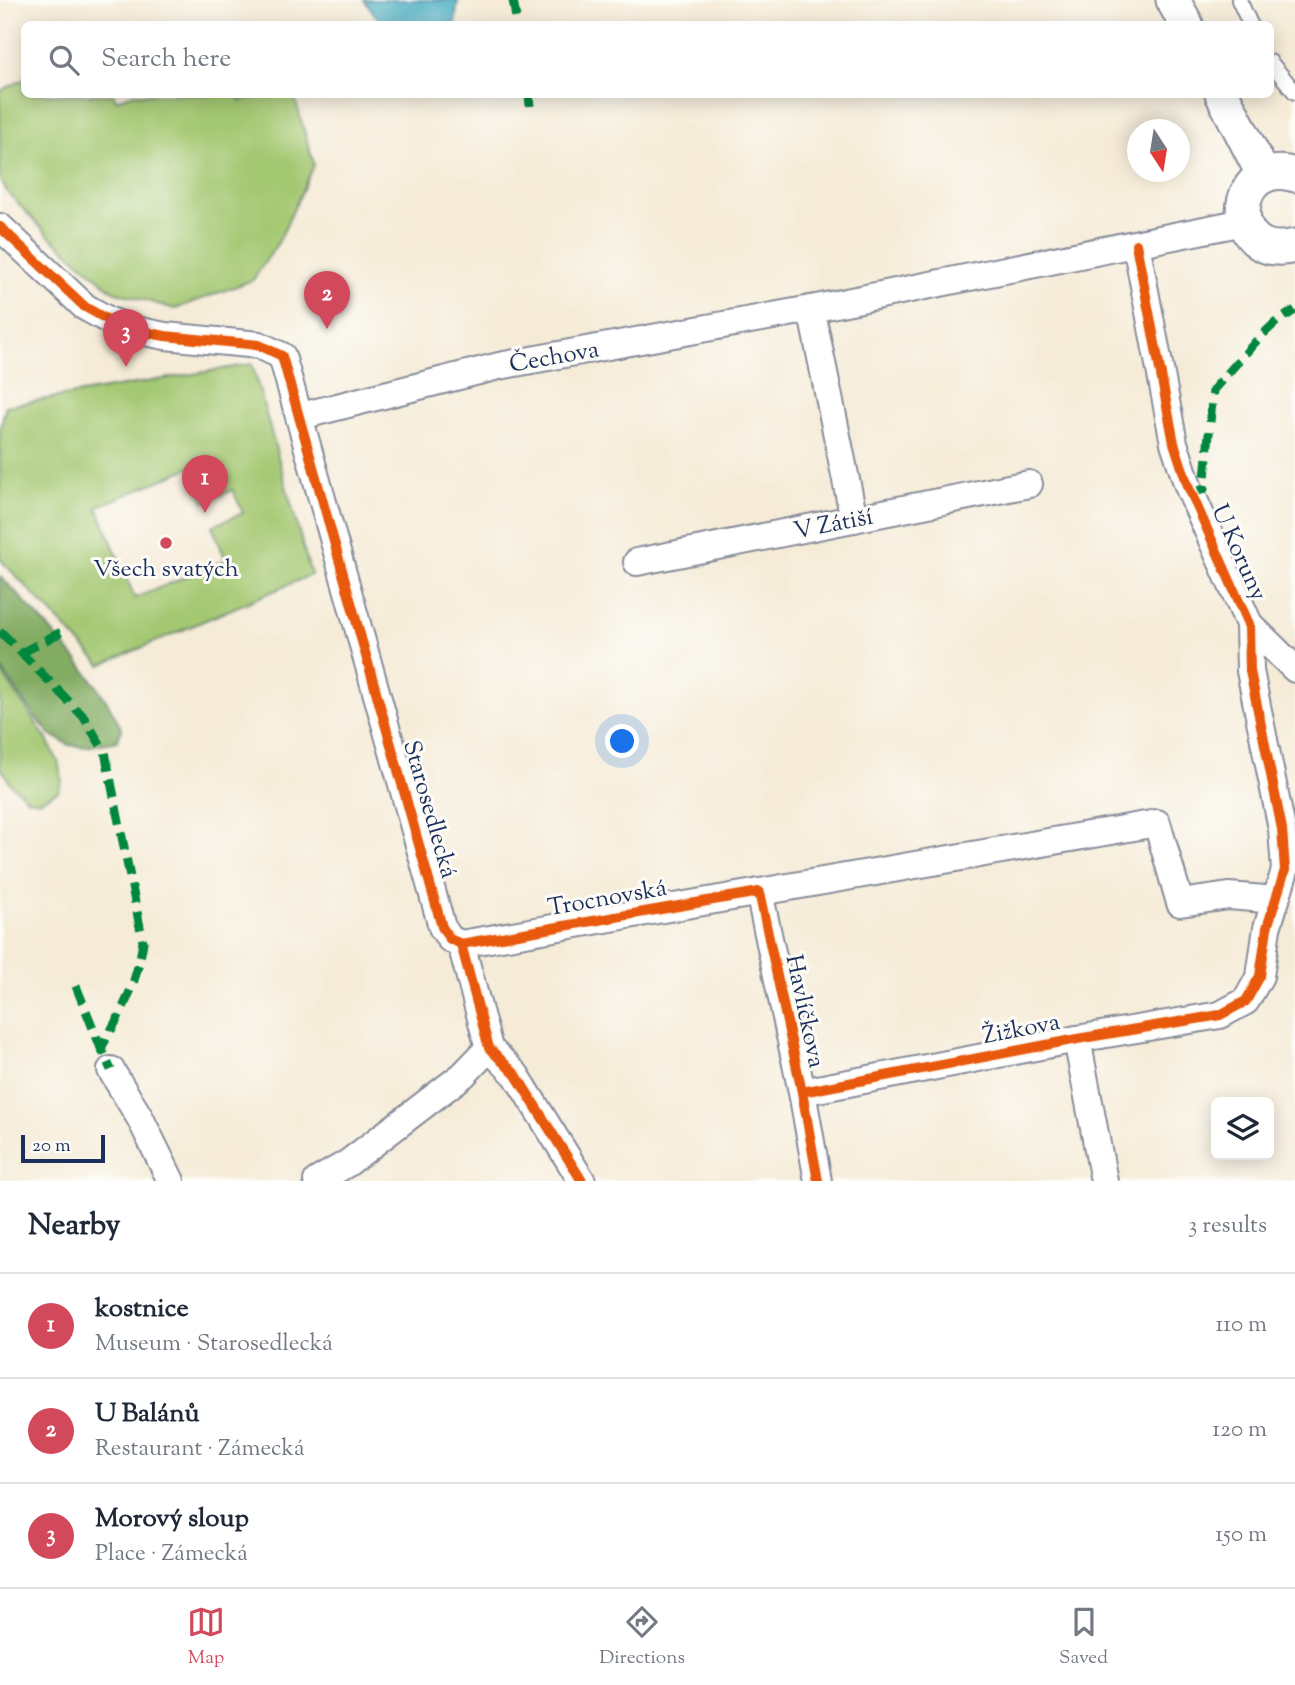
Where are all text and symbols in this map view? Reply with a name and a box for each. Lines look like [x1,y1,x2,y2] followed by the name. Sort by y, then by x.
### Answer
[21,21,1274,98] search box
[45,41,83,79] icon: search
[101,41,231,78] text: Search here
[1127,119,1190,182] north arrow
[304,271,350,329] pin: 2
[103,309,149,367] pin: 3
[507,333,602,383] street label: Čechova
[182,455,228,513] pin: 1
[1202,499,1275,607] street label: U Koruny
[791,501,876,549] street label: V Zátiší
[158,535,174,551] marker: Všech svatých
[93,553,239,587] place label: Všech svatých
[605,724,639,758] your location
[393,737,465,883] street label: Starosedlecká
[545,872,670,926] street label: Trocnovská
[775,952,833,1071] street label: Havlíčkova
[980,1006,1063,1054] street label: Žižkova
[1211,1097,1274,1160] map controls
[1211,1097,1274,1160] button: layers
[21,1132,105,1164] scale bar
[32,1133,71,1160] text: 20 m
[28,1205,120,1248] text: Nearby
[1188,1210,1267,1243] text: 3 results
[95,1291,189,1328] text: kostnice
[47,1309,55,1342] text: 1
[1216,1309,1267,1342] text: 110 m
[95,1328,333,1361] text: Museum · Starosedlecká
[95,1396,199,1433] text: U Balánů
[46,1414,56,1447] text: 2
[1212,1414,1267,1447] text: 120 m
[95,1433,305,1466] text: Restaurant · Zámecká
[95,1501,249,1538] text: Morový sloup
[46,1519,56,1552] text: 3
[1215,1519,1267,1552] text: 150 m
[95,1538,248,1571] text: Place · Zámecká
[187,1603,225,1672] tab: Map
[599,1603,685,1672] tab: Directions
[1059,1603,1108,1672] tab: Saved

